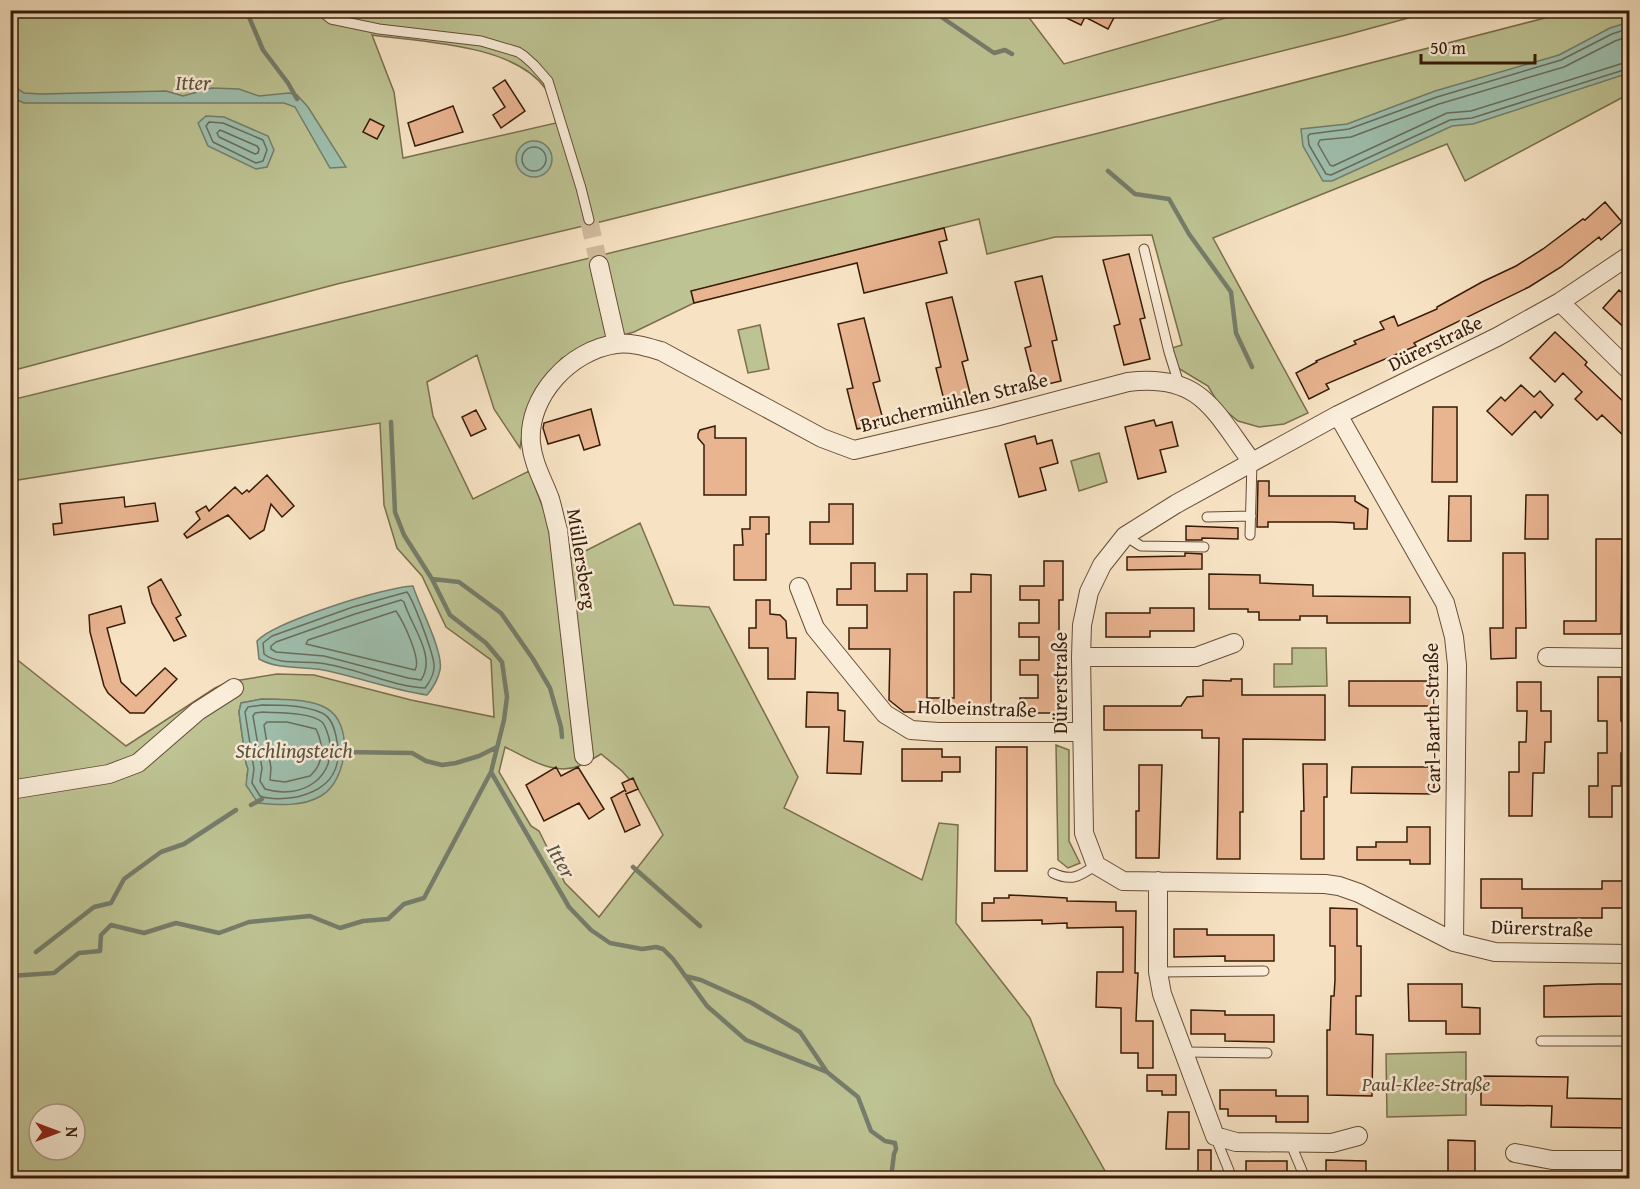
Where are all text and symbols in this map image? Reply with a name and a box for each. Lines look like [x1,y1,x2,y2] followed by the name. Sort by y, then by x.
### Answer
[1421,27,1535,65] scale bar
[1430,34,1466,61] text: 50 m
[175,67,212,98] water label: Itter
[1383,307,1487,378] street label: Dürerstraße
[857,364,1051,439] street label: Bruchermühlen Straße
[560,506,605,612] street label: Müllersberg
[1045,632,1074,734] street label: Dürerstraße
[1416,642,1447,794] street label: Carl-Barth-Straße
[917,691,1037,724] street label: Holbeinstraße
[235,735,353,766] water label: Stichlingsteich
[539,838,584,885] water label: Itter
[1490,911,1594,944] street label: Dürerstraße
[1361,1069,1490,1098] park label: Paul-Klee-Straße
[27,1102,87,1162] north arrow
[60,1127,84,1138] text: N

